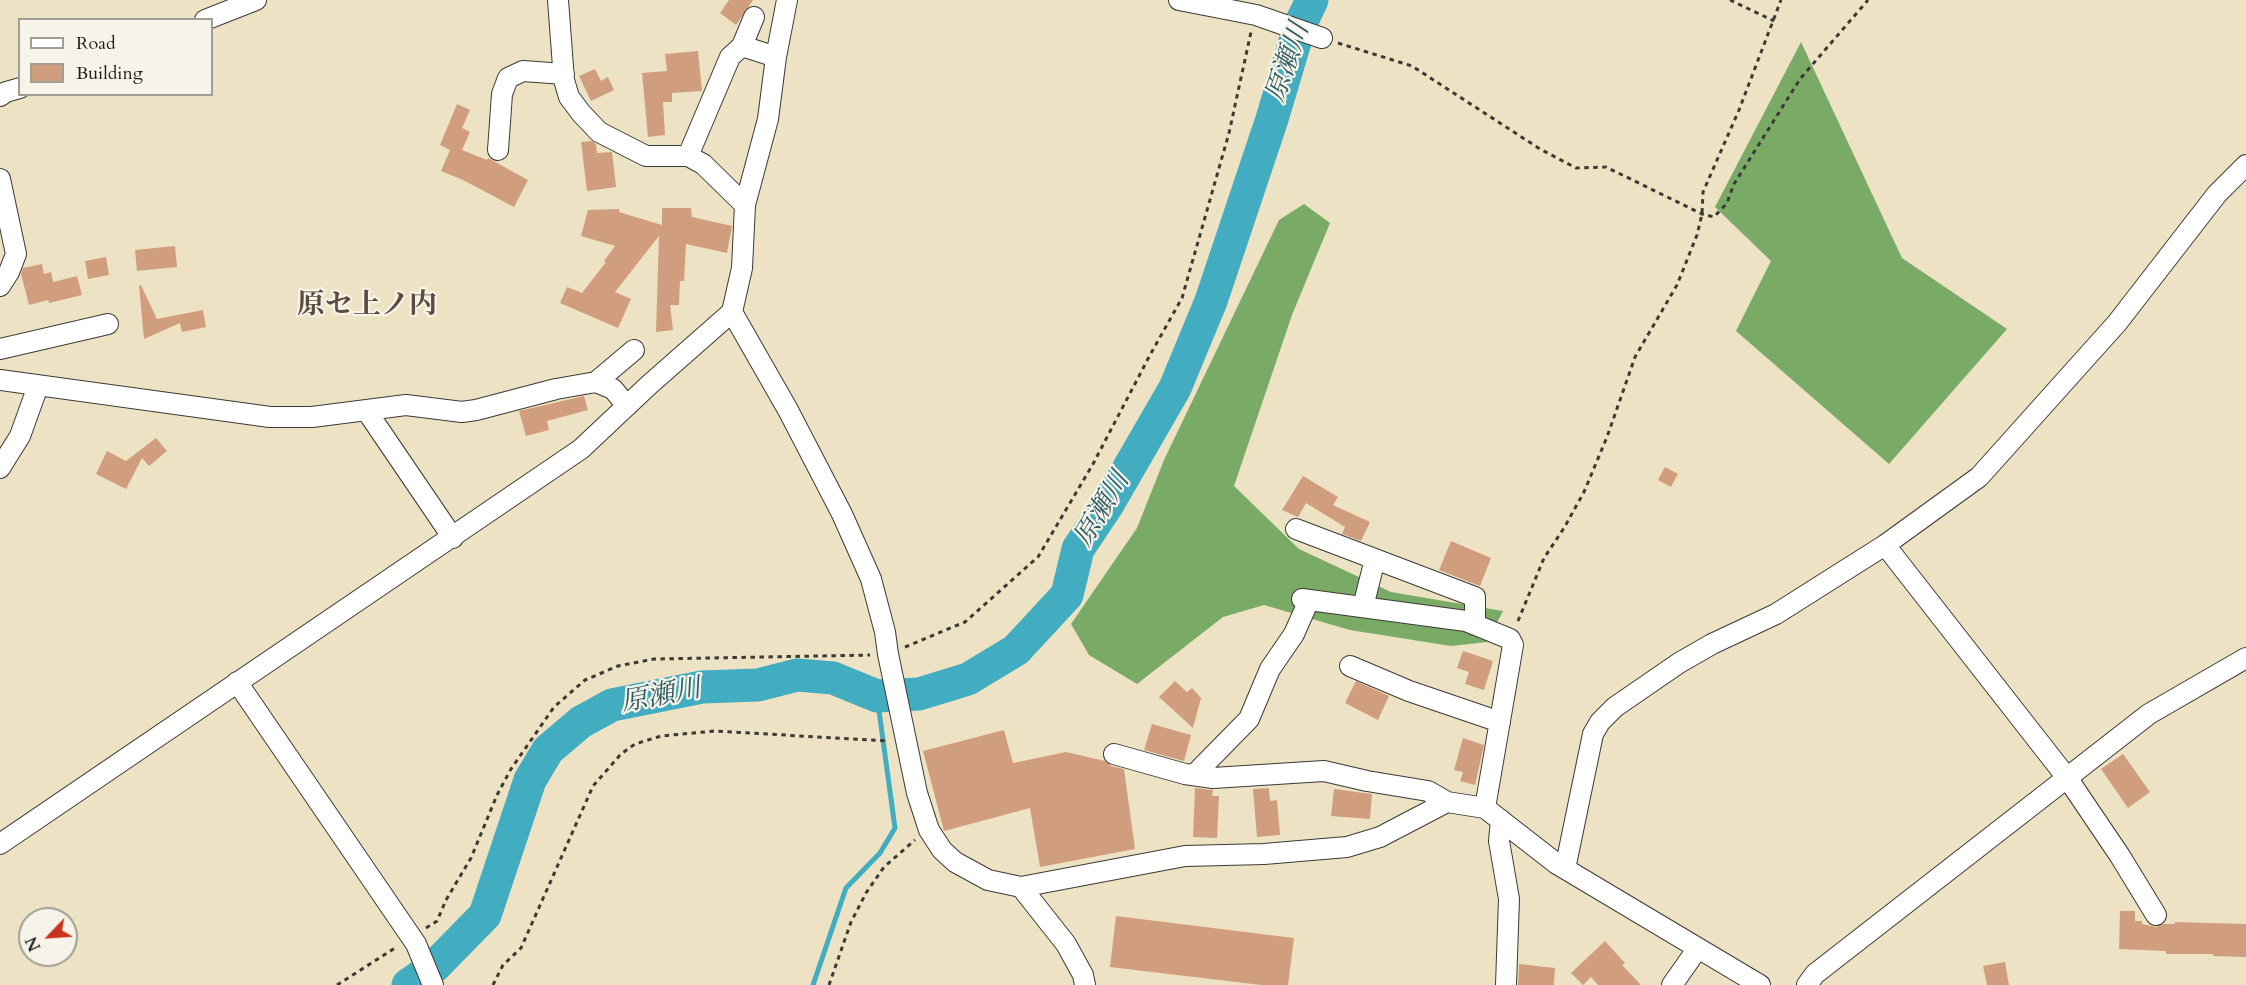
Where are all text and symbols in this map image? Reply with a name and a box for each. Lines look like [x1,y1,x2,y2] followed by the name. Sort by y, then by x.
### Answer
[18,18,213,96] legend
[1260,19,1318,107] water label: 原瀬川
[76,31,116,56] text: Road
[76,61,143,86] text: Building
[297,290,437,324] district label: 原セ上ノ内
[1068,467,1138,553] water label: 原瀬川
[618,673,704,721] water label: 原瀬川
[18,907,78,967] north arrow
[21,933,46,955] text: N

